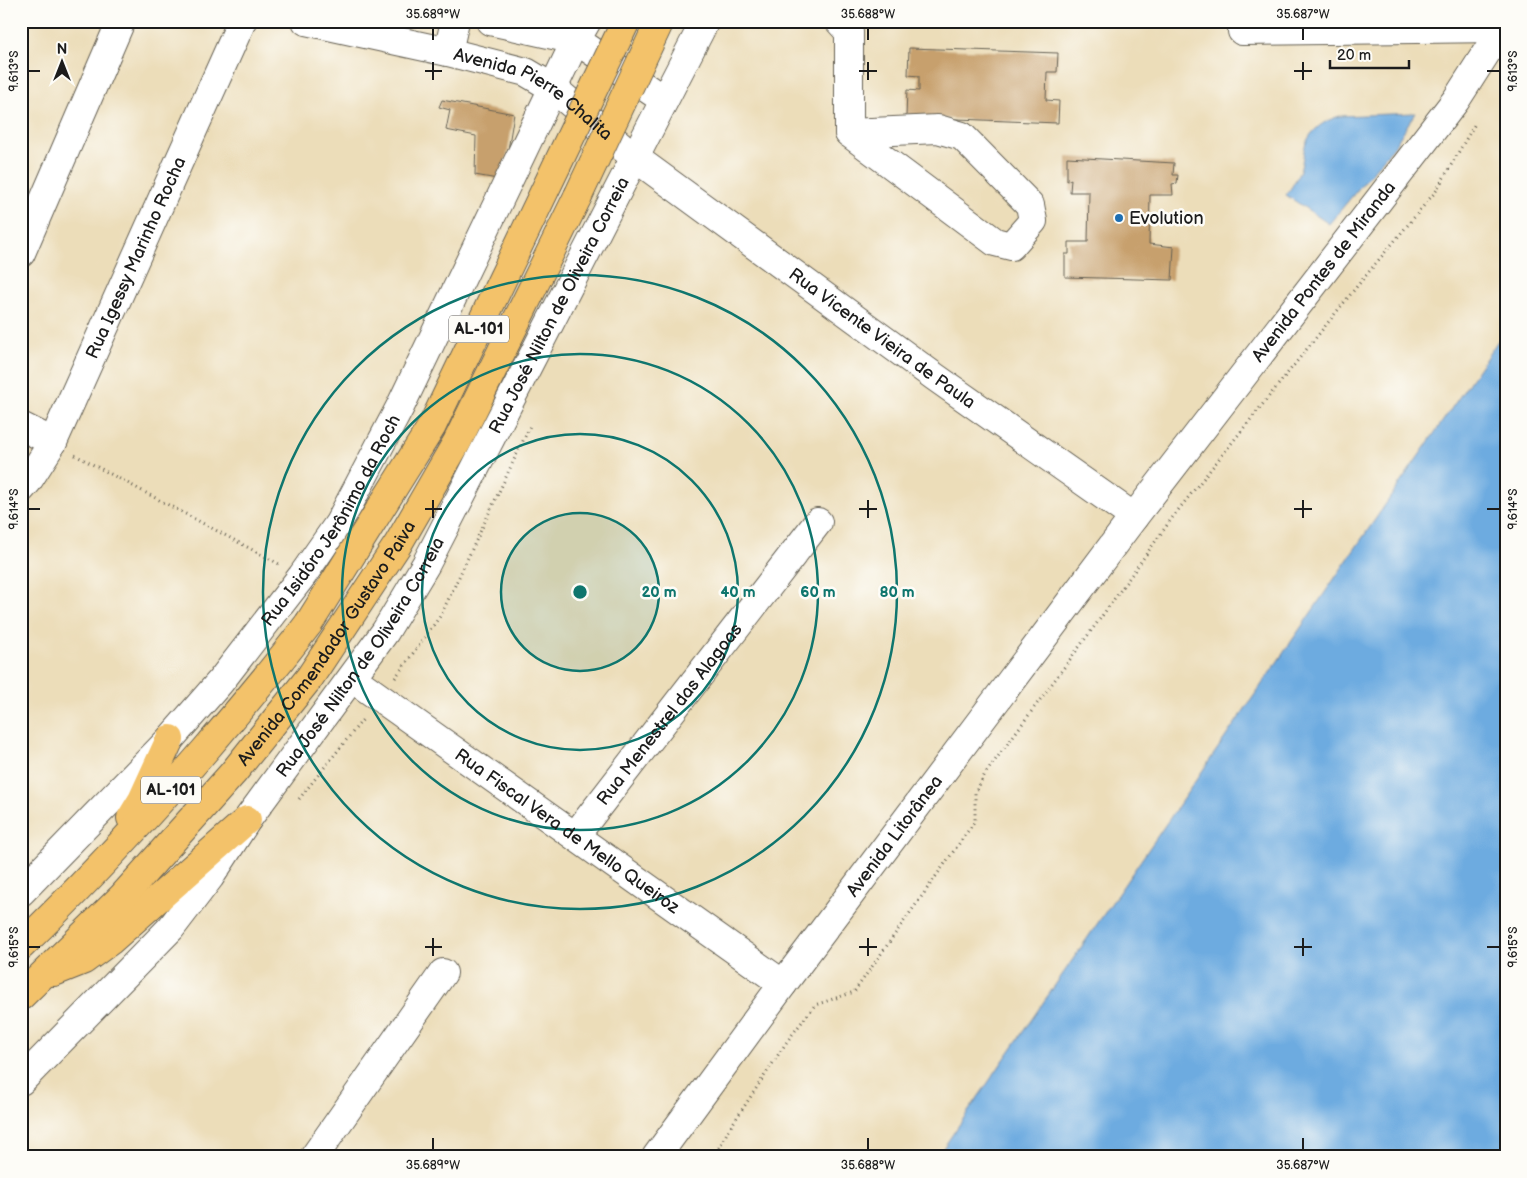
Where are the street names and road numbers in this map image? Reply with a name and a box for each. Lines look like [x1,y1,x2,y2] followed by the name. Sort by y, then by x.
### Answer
[452,43,617,145] street label: Avenida Pierre Chalita
[81,153,190,362] street label: Rua Igessy Marinho Rocha
[484,173,634,437] street label: Rua José Nilton de Oliveira Correia
[1247,177,1400,366] street label: Avenida Pontes de Miranda
[785,263,980,413] street label: Rua Vicente Vieira de Paula
[449,316,509,342] road number: AL-101
[257,411,405,630] street label: Rua Isidóro Jerônimo da Roch
[233,517,420,770] street label: Avenida Comendador Gustavo Paiva
[272,534,448,781] street label: Rua José Nilton de Oliveira Correia
[592,619,746,809] street label: Rua Menestrel das Alagoas
[451,744,684,918] street label: Rua Fiscal Vera de Mello Queiroz
[842,771,947,901] street label: Avenida Litorânea
[141,776,201,804] road number: AL-101

